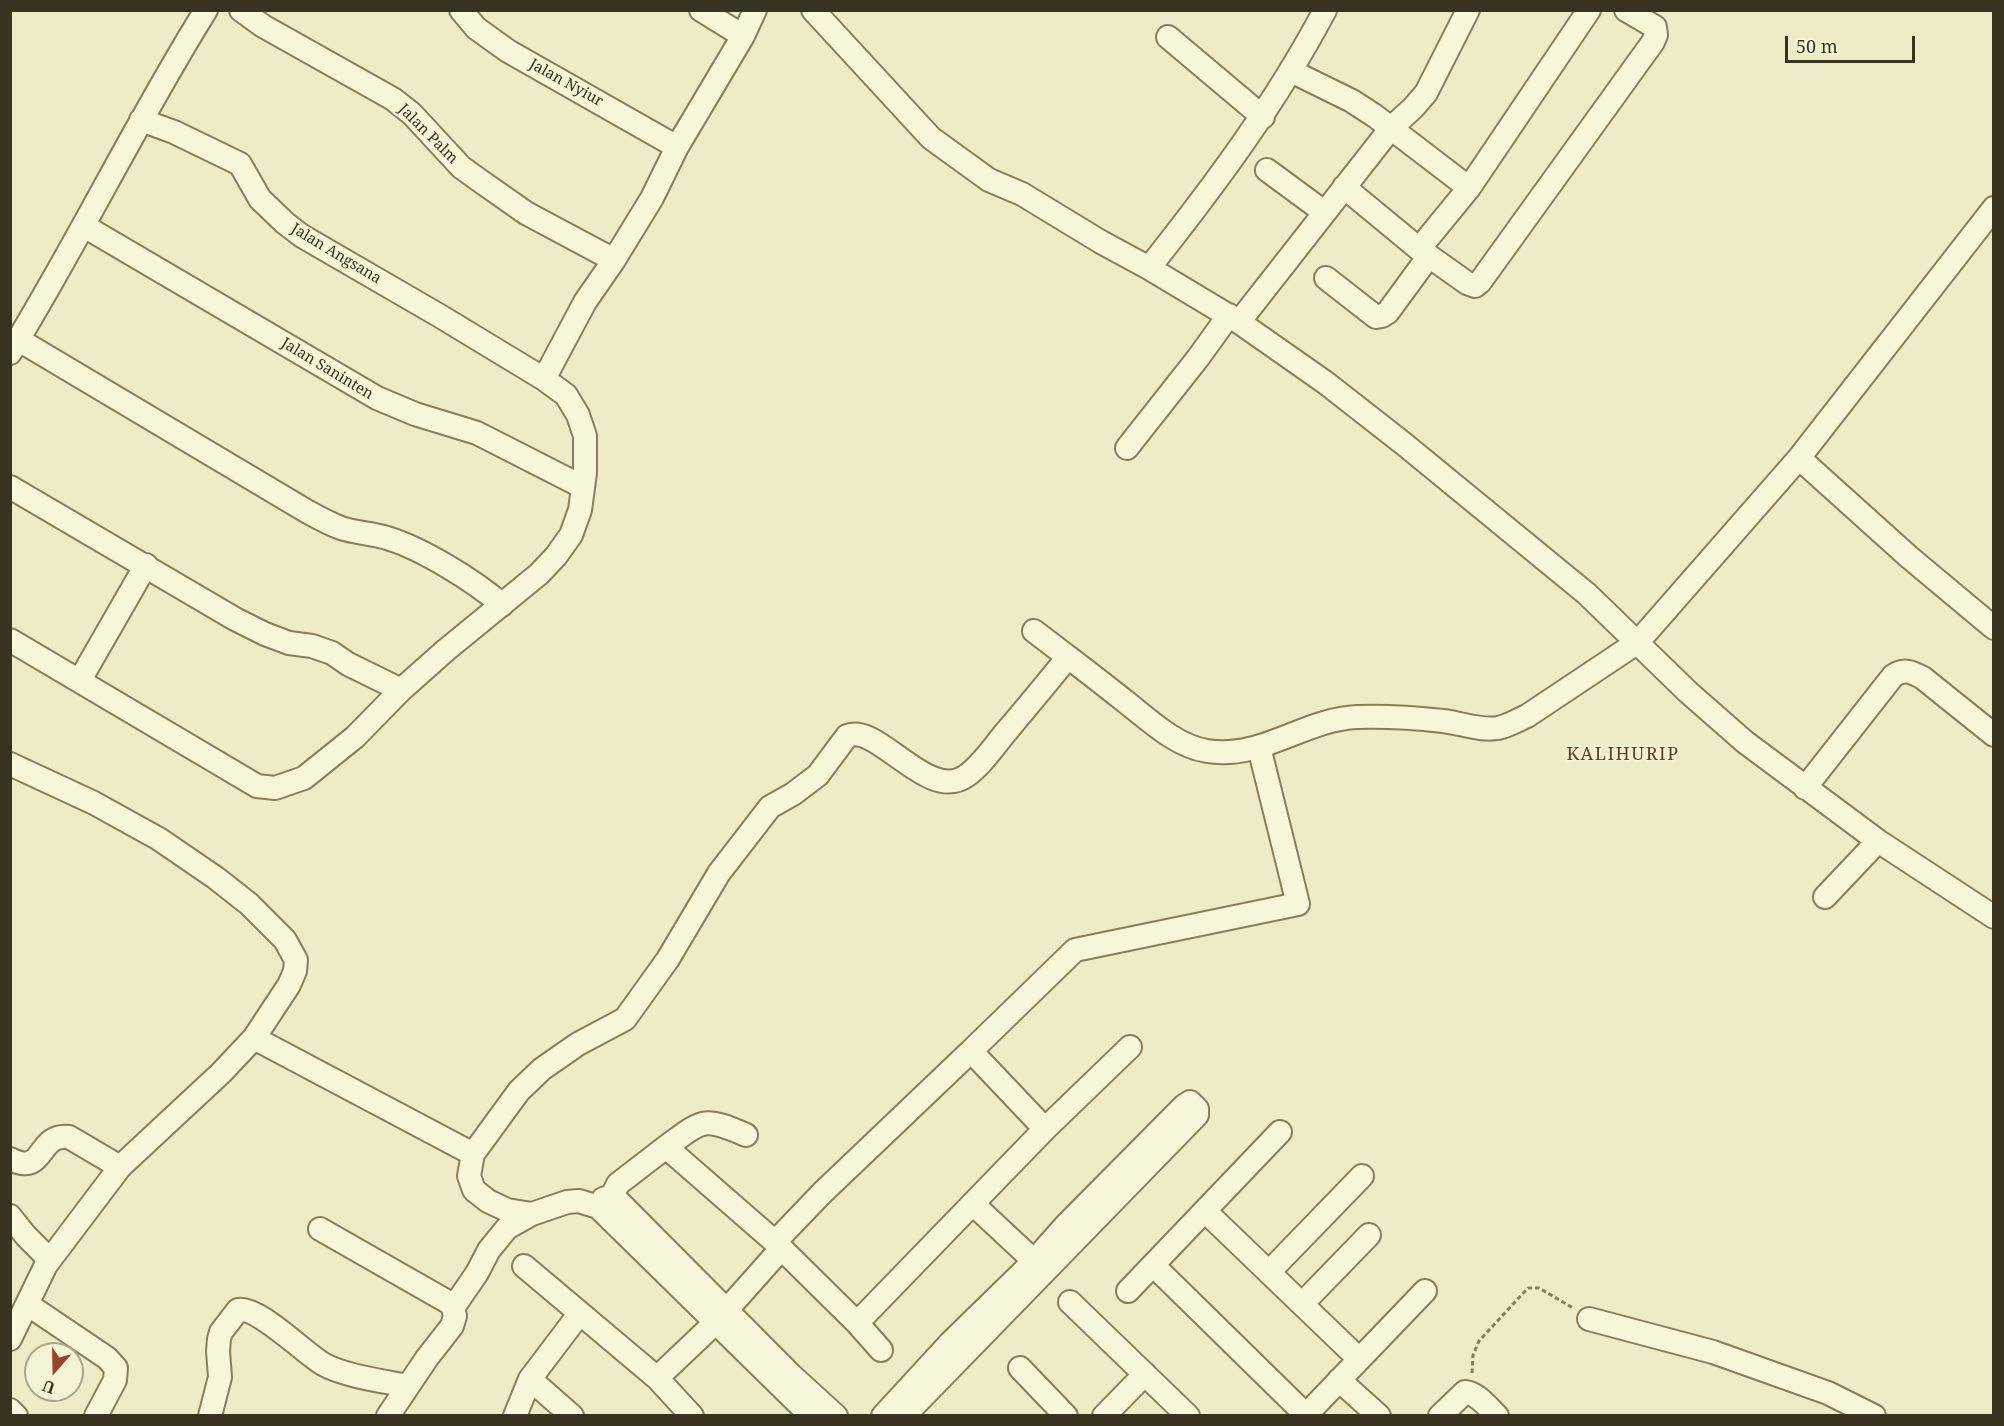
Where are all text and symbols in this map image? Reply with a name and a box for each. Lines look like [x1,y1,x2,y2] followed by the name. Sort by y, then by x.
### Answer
[1788,24,1918,62] scale bar
[1796,34,1838,58] text: 50 m
[526,55,606,111] street label: Jalan Nyiur
[394,100,462,168] street label: Jalan Palm
[288,220,384,288] street label: Jalan Angsana
[278,334,376,404] street label: Jalan Saninten
[1566,744,1680,766] district label: KALIHURIP
[24,1342,84,1402] north arrow
[39,1375,58,1399] text: U

